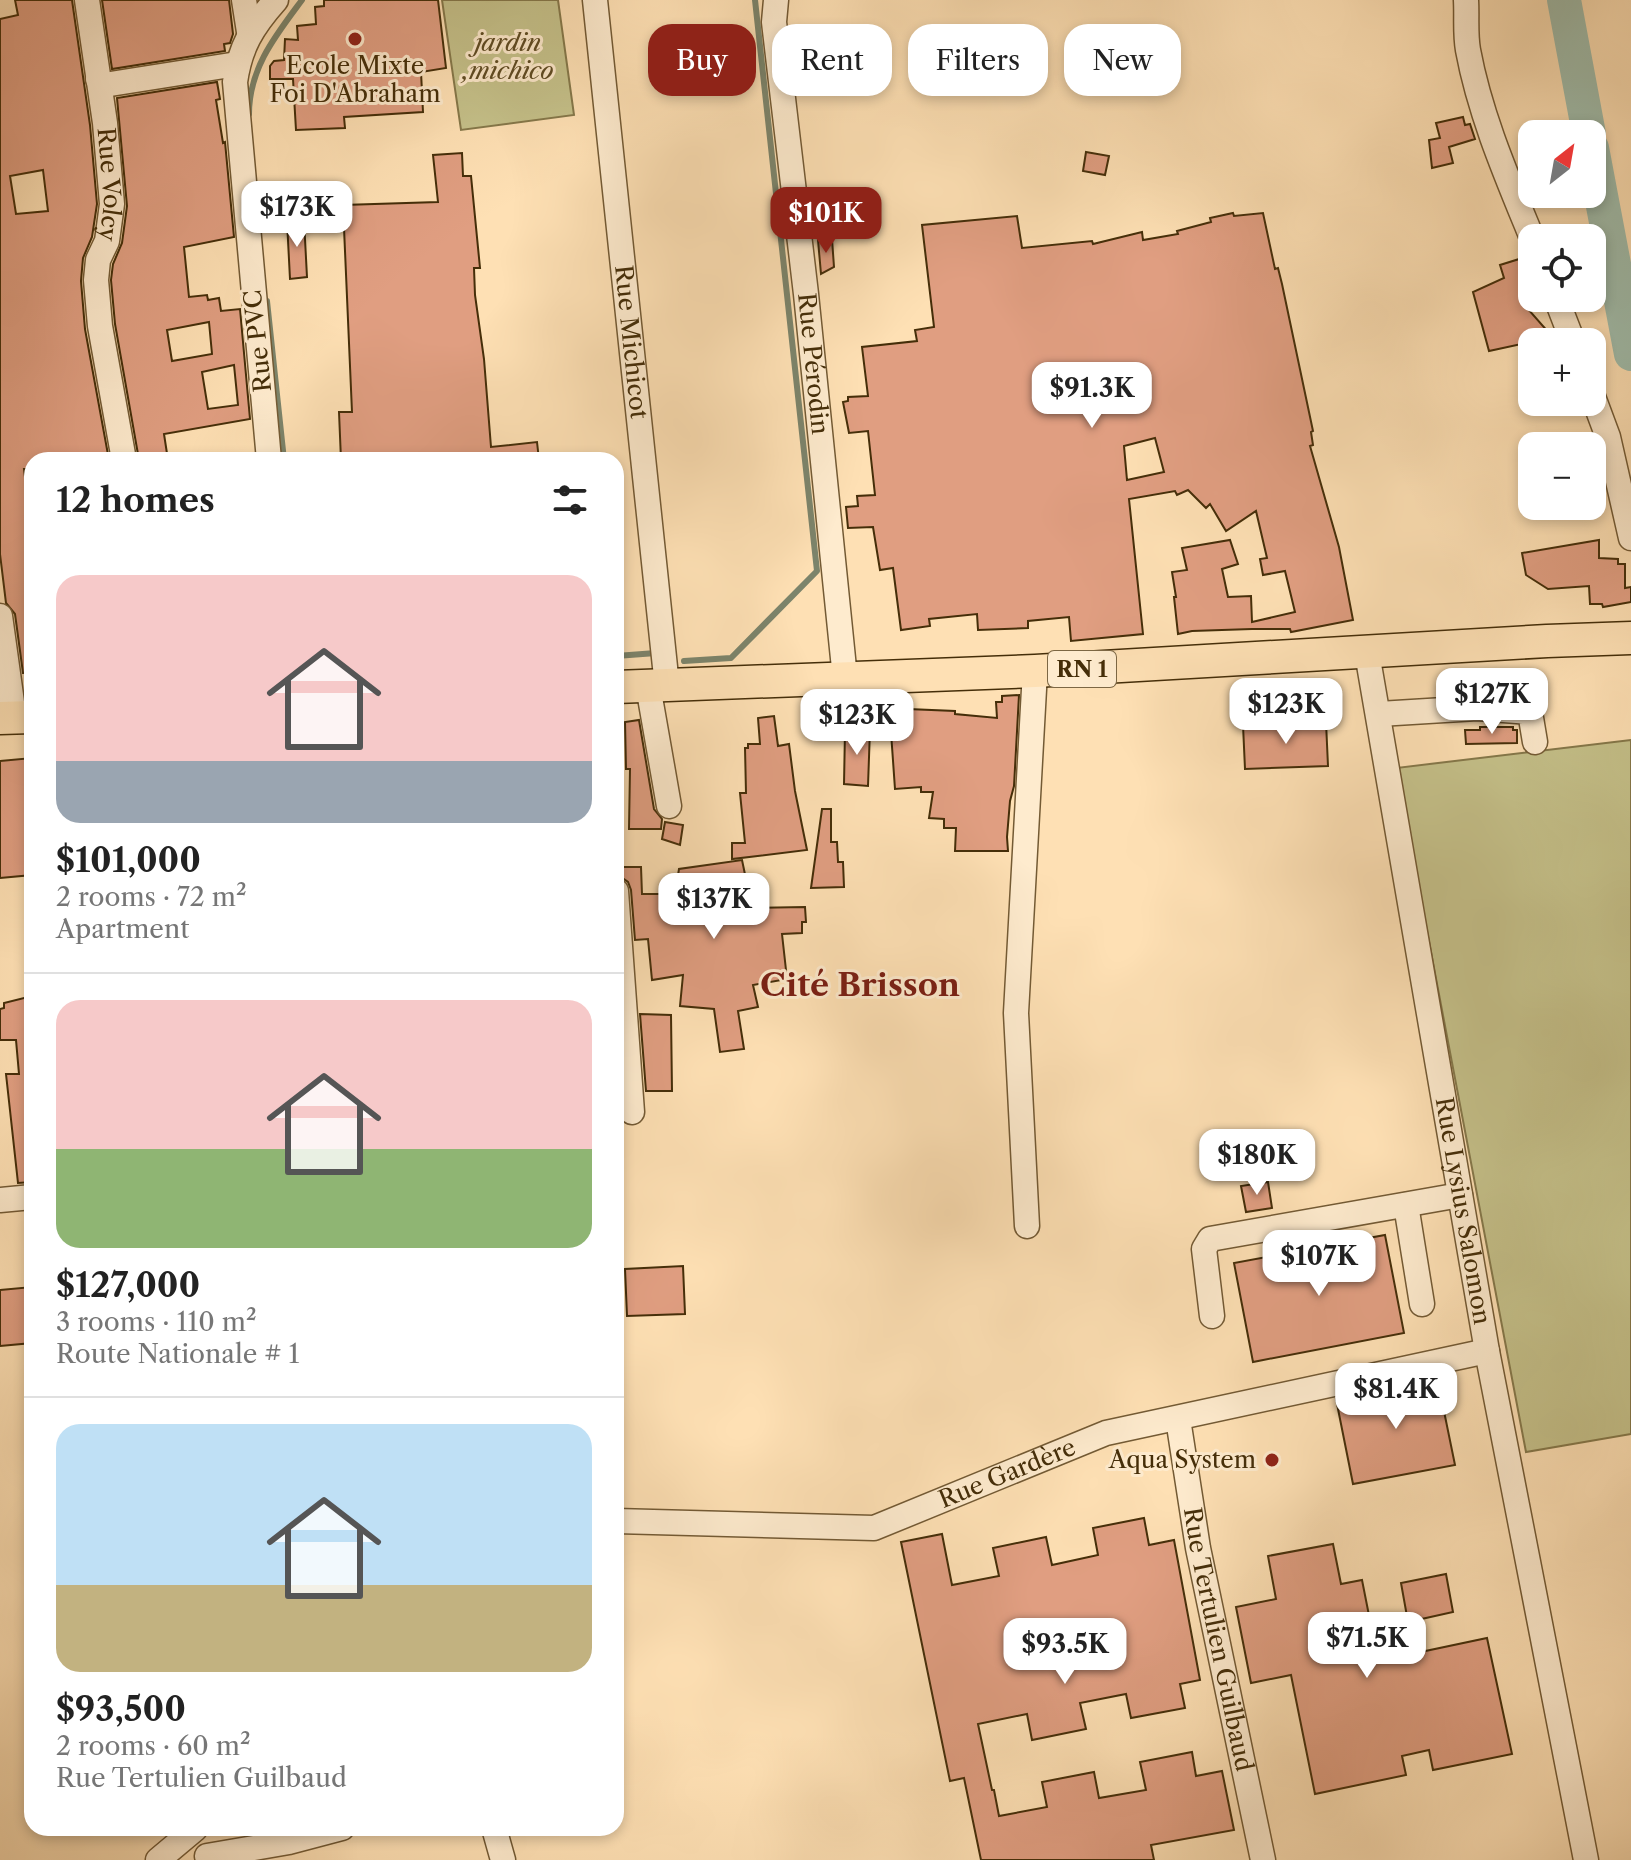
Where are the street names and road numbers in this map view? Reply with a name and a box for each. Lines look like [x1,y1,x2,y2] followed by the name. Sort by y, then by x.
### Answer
[91,126,127,244] street label: Rue Volcy
[609,264,654,421] street label: Rue Michicot
[238,288,277,394] street label: Rue PVC
[792,291,835,436] street label: Rue Pérodin
[1048,651,1116,687] road number: RN 1
[1430,1095,1497,1326] street label: Rue Lysius Salomon
[934,1432,1080,1514] street label: Rue Gardère
[1178,1505,1259,1774] street label: Rue Tertulien Guilbaud

